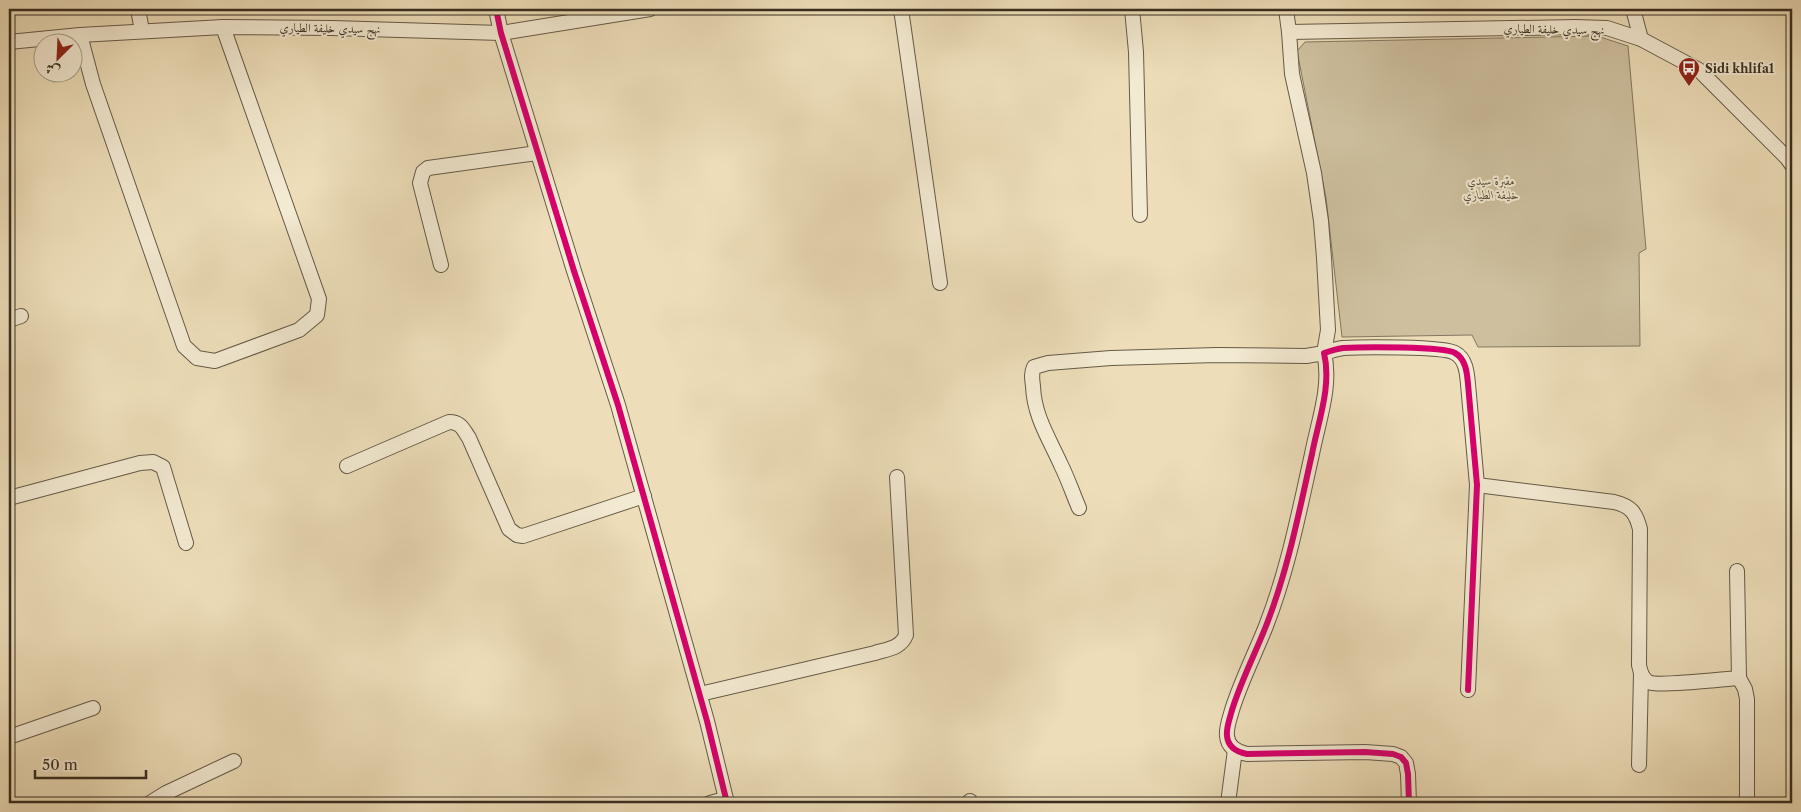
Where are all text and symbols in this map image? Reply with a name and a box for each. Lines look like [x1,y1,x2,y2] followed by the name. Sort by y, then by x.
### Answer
[279,20,381,40] street label: نهج سيدي خليفة الطياري
[1503,21,1605,41] street label: نهج سيدي خليفة الطياري
[32,32,82,82] north arrow
[1677,56,1701,87] bus stop icon: Sidi khlifa1
[43,59,63,81] text: ش
[1705,61,1775,76] place label: Sidi khlifa1
[1463,173,1519,205] park label: مقبرة سيدي خليفة الطياري
[35,747,146,779] scale bar
[42,755,78,774] text: 50 m

